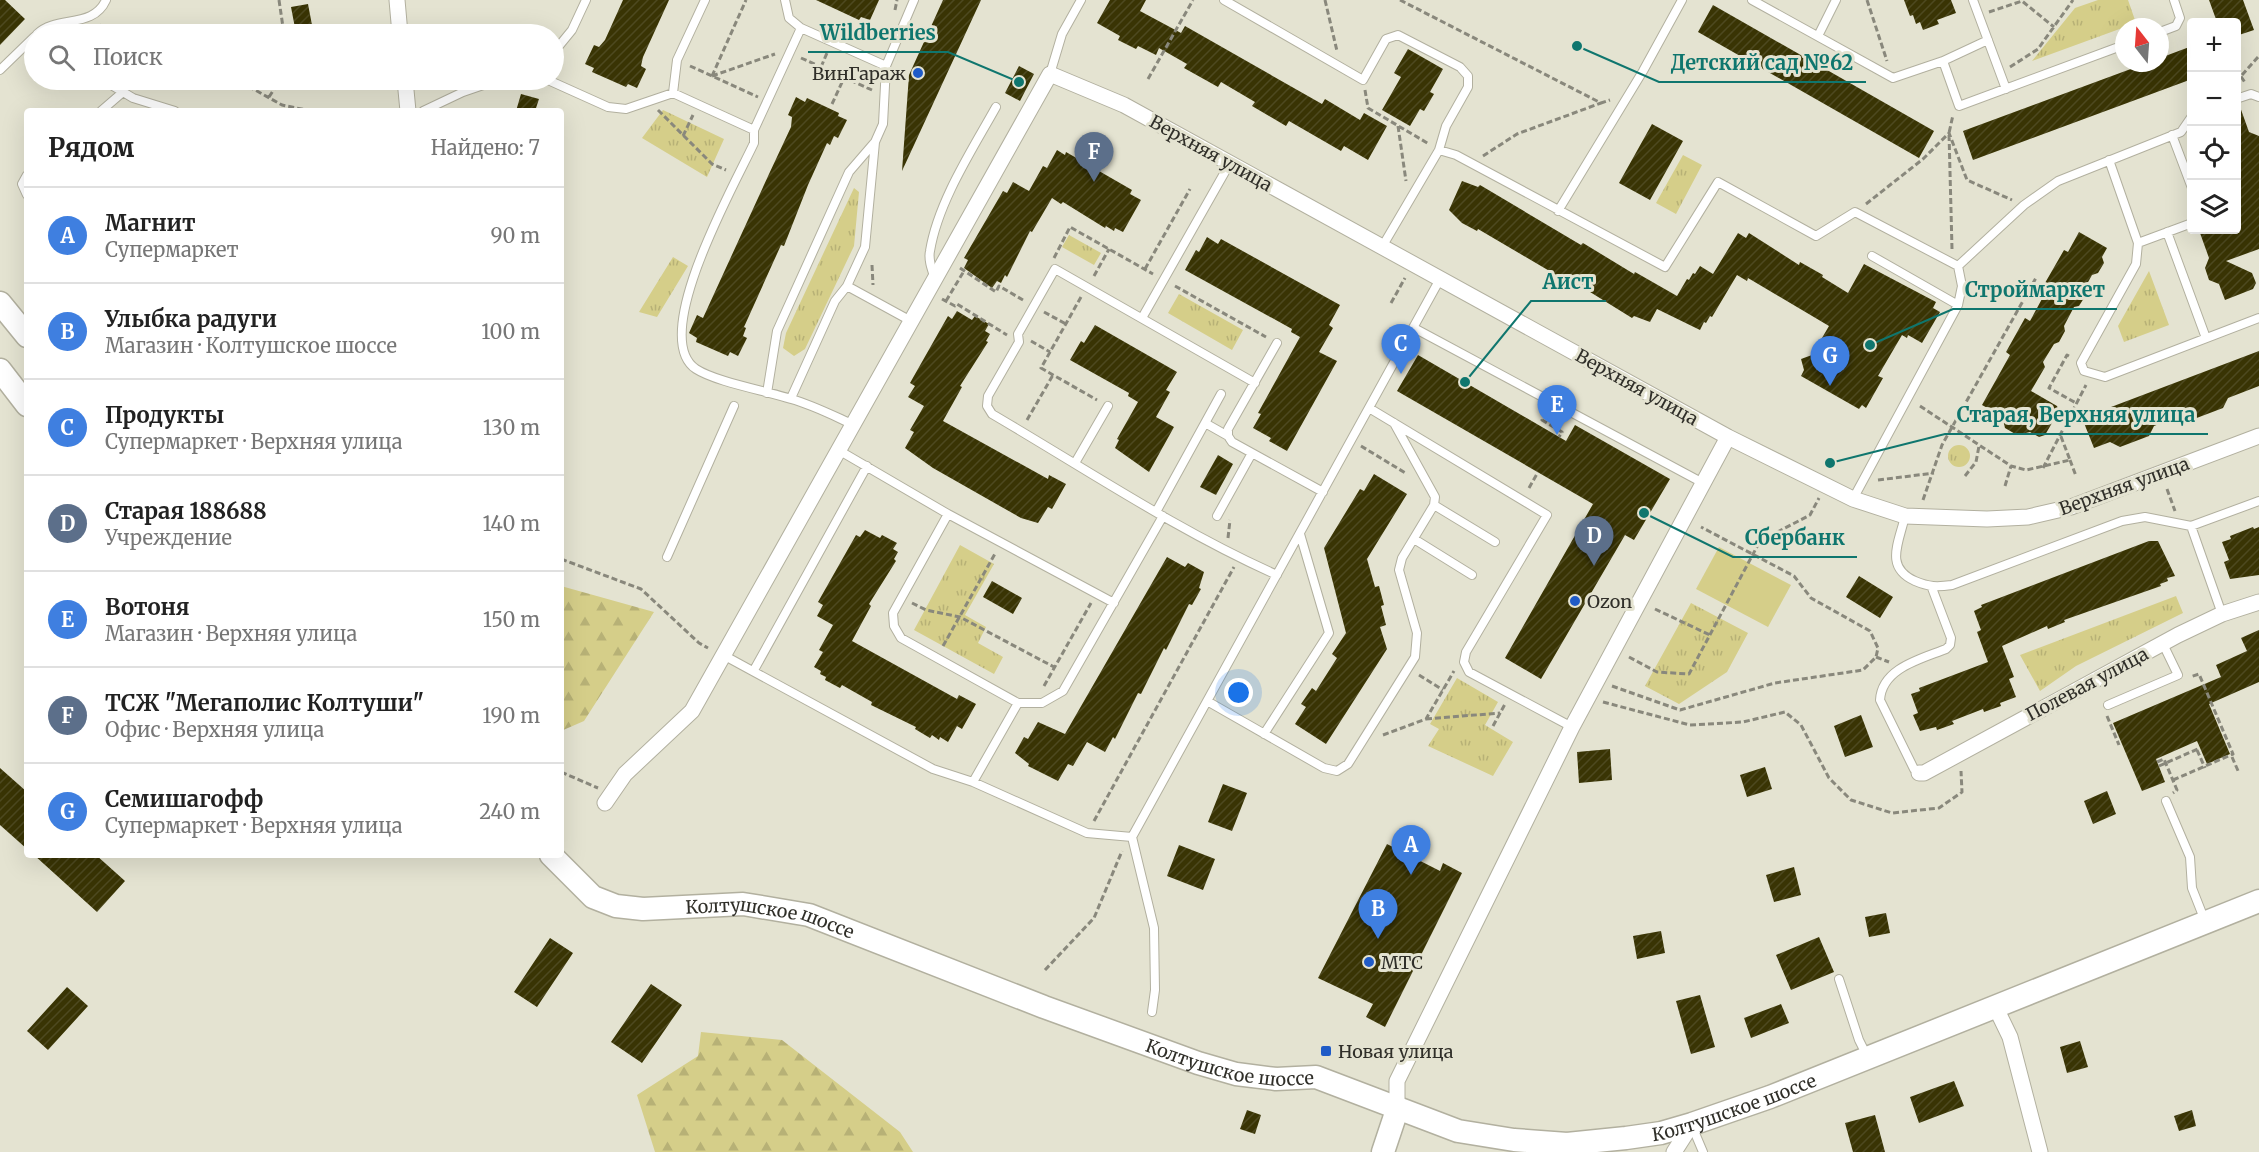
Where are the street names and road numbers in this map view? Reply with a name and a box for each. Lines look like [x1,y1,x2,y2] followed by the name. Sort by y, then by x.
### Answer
[1146,110,1277,196] street label: Верхняя улица
[1572,344,1703,430] street label: Верхняя улица
[2056,452,2192,520] street label: Верхняя улица
[2022,642,2152,726] street label: Полевая улица
[685,892,858,943] street label: Колтушское шоссе
[1143,1033,1314,1091] street label: Колтушское шоссе
[1650,1068,1819,1146] street label: Колтушское шоссе

